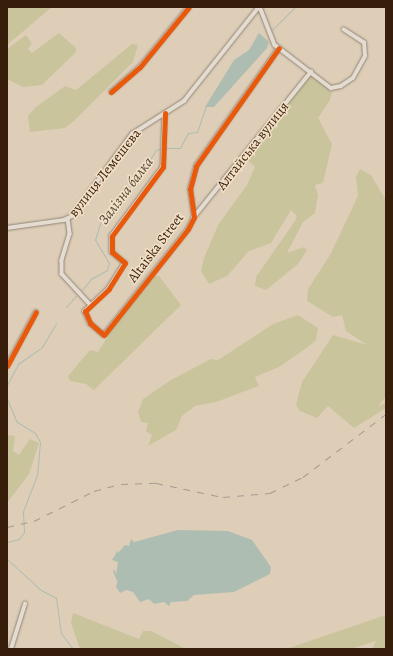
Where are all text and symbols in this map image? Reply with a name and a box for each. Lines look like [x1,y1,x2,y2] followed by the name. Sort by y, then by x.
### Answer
[213,99,293,193] street label: Алтайська вулиця
[65,126,145,220] street label: вулиця Лемешєва
[95,154,157,228] water label: Залізна балка
[124,210,188,286] street label: Altaiska Street

